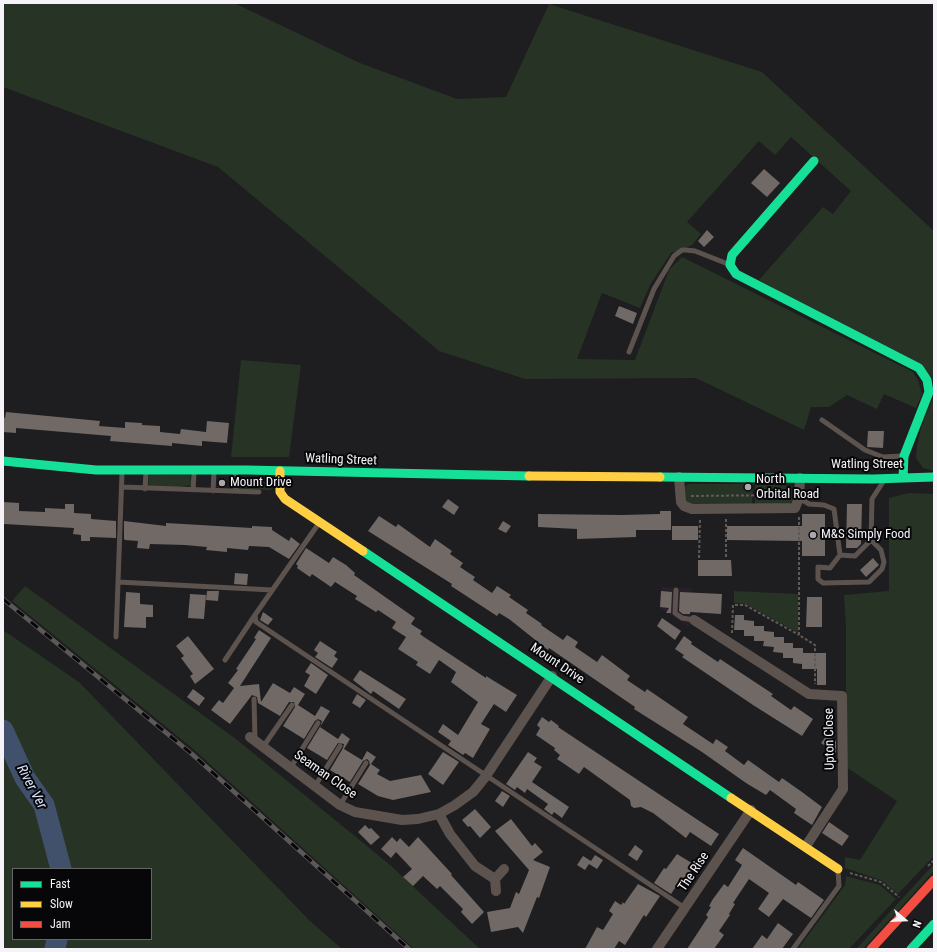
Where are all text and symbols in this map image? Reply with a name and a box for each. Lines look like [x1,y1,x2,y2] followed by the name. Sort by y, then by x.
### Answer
[305,451,377,469] street label: Watling Street
[831,457,903,473] street label: Watling Street
[756,472,819,503] place label: North Orbital Road
[230,475,292,491] place label: Mount Drive
[217,478,227,488] marker: Mount Drive
[743,482,753,492] marker: North Orbital Road
[821,527,911,543] place label: M&S Simply Food
[808,530,818,540] marker: M&S Simply Food
[527,640,587,688] street label: Mount Drive
[822,708,838,770] street label: Upton Close
[291,748,359,802] street label: Seaman Close
[12,762,50,812] water label: River Ver
[675,849,713,895] street label: The Rise
[12,868,152,940] legend
[50,877,70,891] text: Fast
[50,897,73,911] text: Slow
[885,900,925,940] north arrow
[50,917,71,931] text: Jam
[910,919,924,929] text: N

